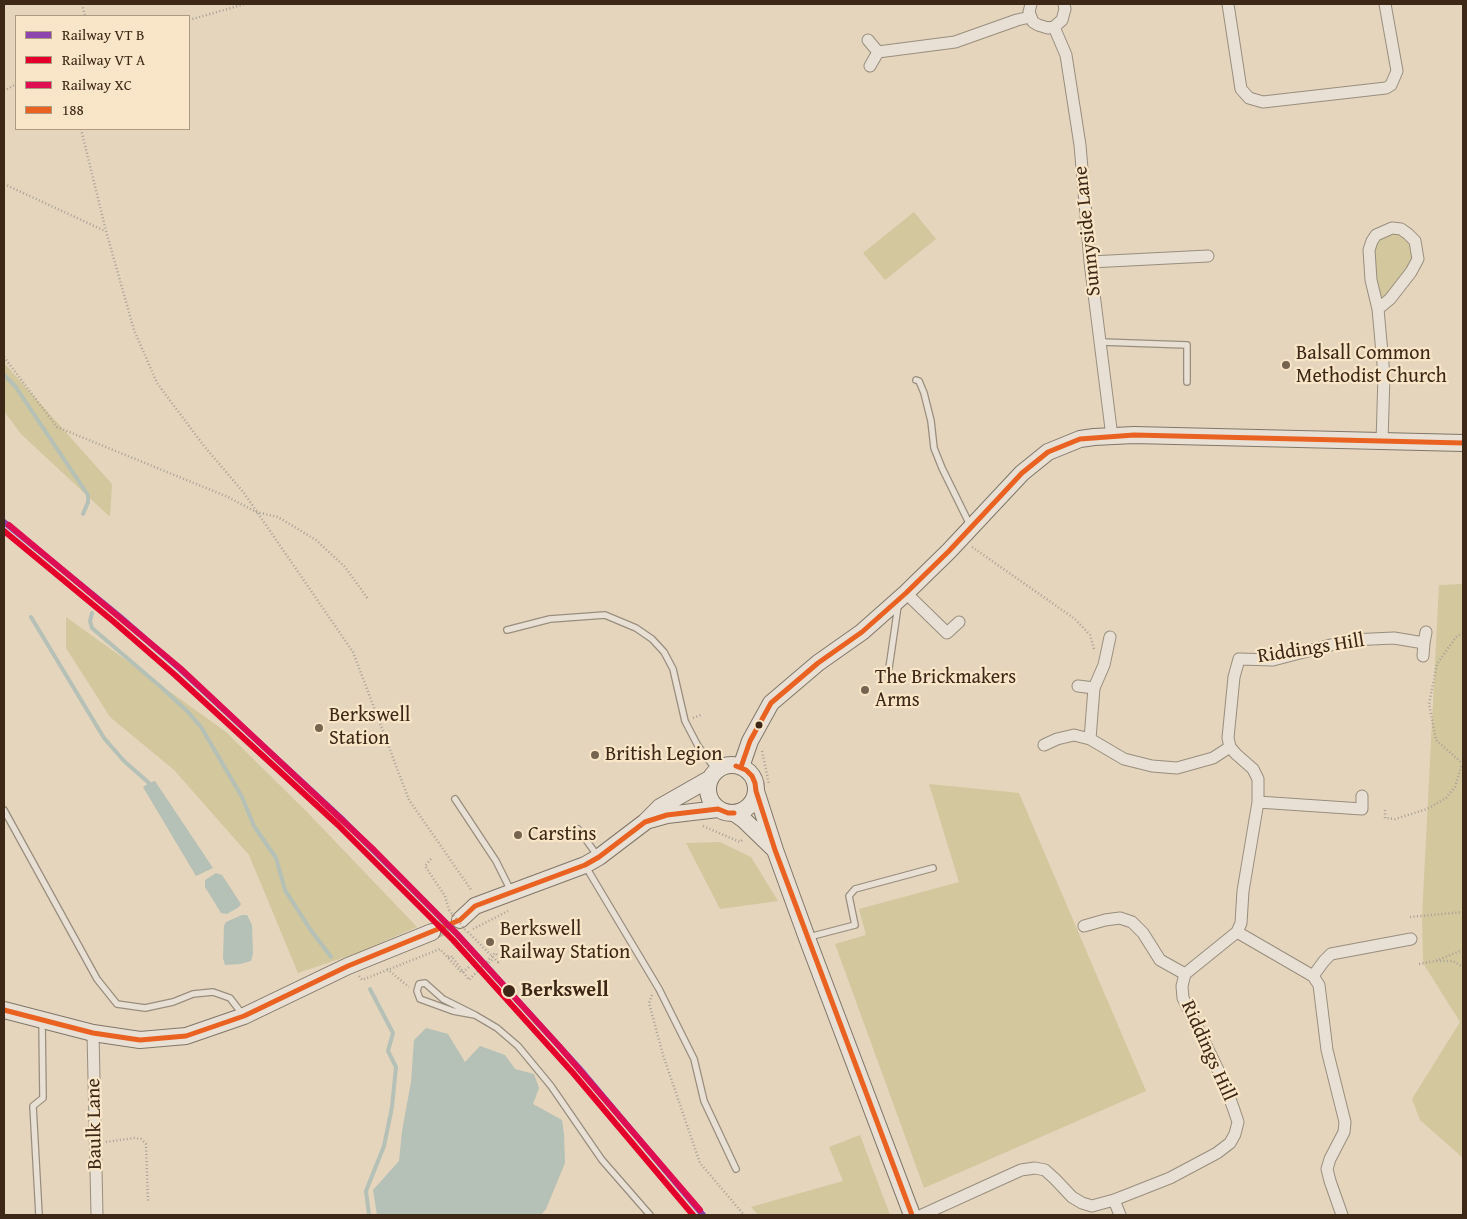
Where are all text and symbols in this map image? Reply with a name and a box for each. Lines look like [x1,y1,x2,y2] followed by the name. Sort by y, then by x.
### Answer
[15,15,190,130] legend
[62,24,144,45] text: Railway VT B
[62,49,145,70] text: Railway VT A
[62,74,132,95] text: Railway XC
[62,99,84,120] text: 188
[1069,165,1107,297] street label: Sunnyside Lane
[1296,342,1447,389] place label: Balsall Common Methodist Church
[1280,359,1292,371] marker: Balsall Common Methodist Church
[1256,629,1366,669] street label: Riddings Hill
[875,666,1016,713] place label: The Brickmakers Arms
[859,684,871,696] marker: The Brickmakers Arms
[329,704,410,751] place label: Berkswell Station
[754,720,764,730] unlabelled marker
[313,722,325,734] marker: Berkswell Station
[605,743,723,767] place label: British Legion
[589,749,601,761] marker: British Legion
[528,823,596,847] place label: Carstins
[512,829,524,841] marker: Carstins
[500,918,630,965] place label: Berkswell Railway Station
[484,936,496,948] marker: Berkswell Railway Station
[521,979,609,1003] place label: Berkswell
[501,983,517,999] marker: Berkswell
[1175,997,1241,1105] street label: Riddings Hill
[82,1078,108,1170] street label: Baulk Lane

